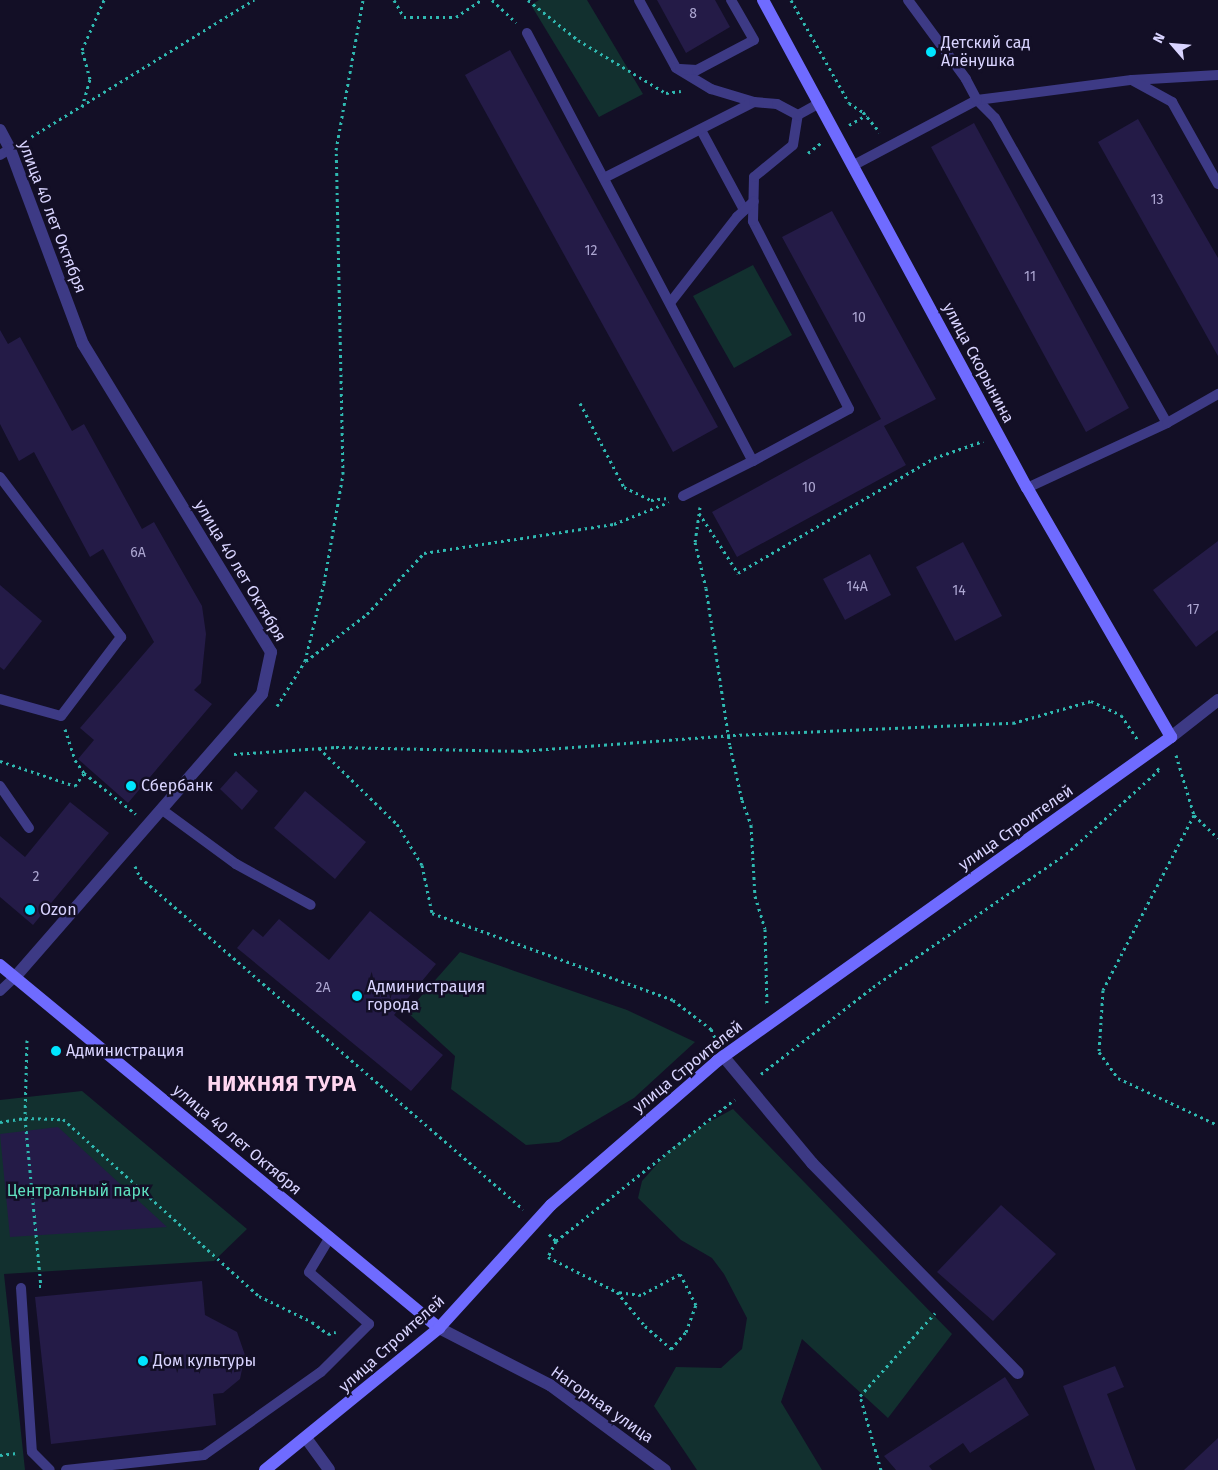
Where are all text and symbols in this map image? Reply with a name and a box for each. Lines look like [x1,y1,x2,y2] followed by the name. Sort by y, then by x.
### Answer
[689,6,697,22] house number: 8
[1148,20,1198,70] north arrow
[1150,30,1169,46] text: N
[941,33,1030,71] place label: Детский сад Алёнушка
[925,46,937,58] marker: Детский сад Алёнушка
[14,138,90,296] street label: улица 40 лет Октября
[1150,192,1164,208] house number: 13
[585,243,597,259] house number: 12
[1024,269,1036,285] house number: 11
[938,300,1018,426] street label: улица Скорынина
[852,310,866,326] house number: 10
[802,480,816,496] house number: 10
[190,497,290,645] street label: улица 40 лет Октября
[130,545,146,561] house number: 6А
[846,579,868,595] house number: 14А
[952,583,966,599] house number: 14
[1187,602,1199,618] house number: 17
[141,776,213,796] place label: Сбербанк
[125,780,137,792] marker: Сбербанк
[955,781,1077,875] street label: улица Строителей
[33,869,39,885] house number: 2
[40,900,77,920] place label: Ozon
[24,904,36,916] marker: Ozon
[367,977,485,1015] place label: Администрация города
[316,980,330,996] house number: 2А
[351,990,363,1002] marker: Администрация города
[629,1017,747,1117] street label: улица Строителей
[66,1041,184,1061] place label: Администрация
[50,1045,62,1057] marker: Администрация
[206,1071,358,1097] district label: НИЖНЯЯ ТУРА
[169,1081,305,1199] street label: улица 40 лет Октября
[7,1181,149,1201] park label: Центральный парк
[335,1292,449,1396] street label: улица Строителей
[153,1351,256,1371] place label: Дом культуры
[137,1355,149,1367] marker: Дом культуры
[547,1363,657,1447] street label: Нагорная улица

